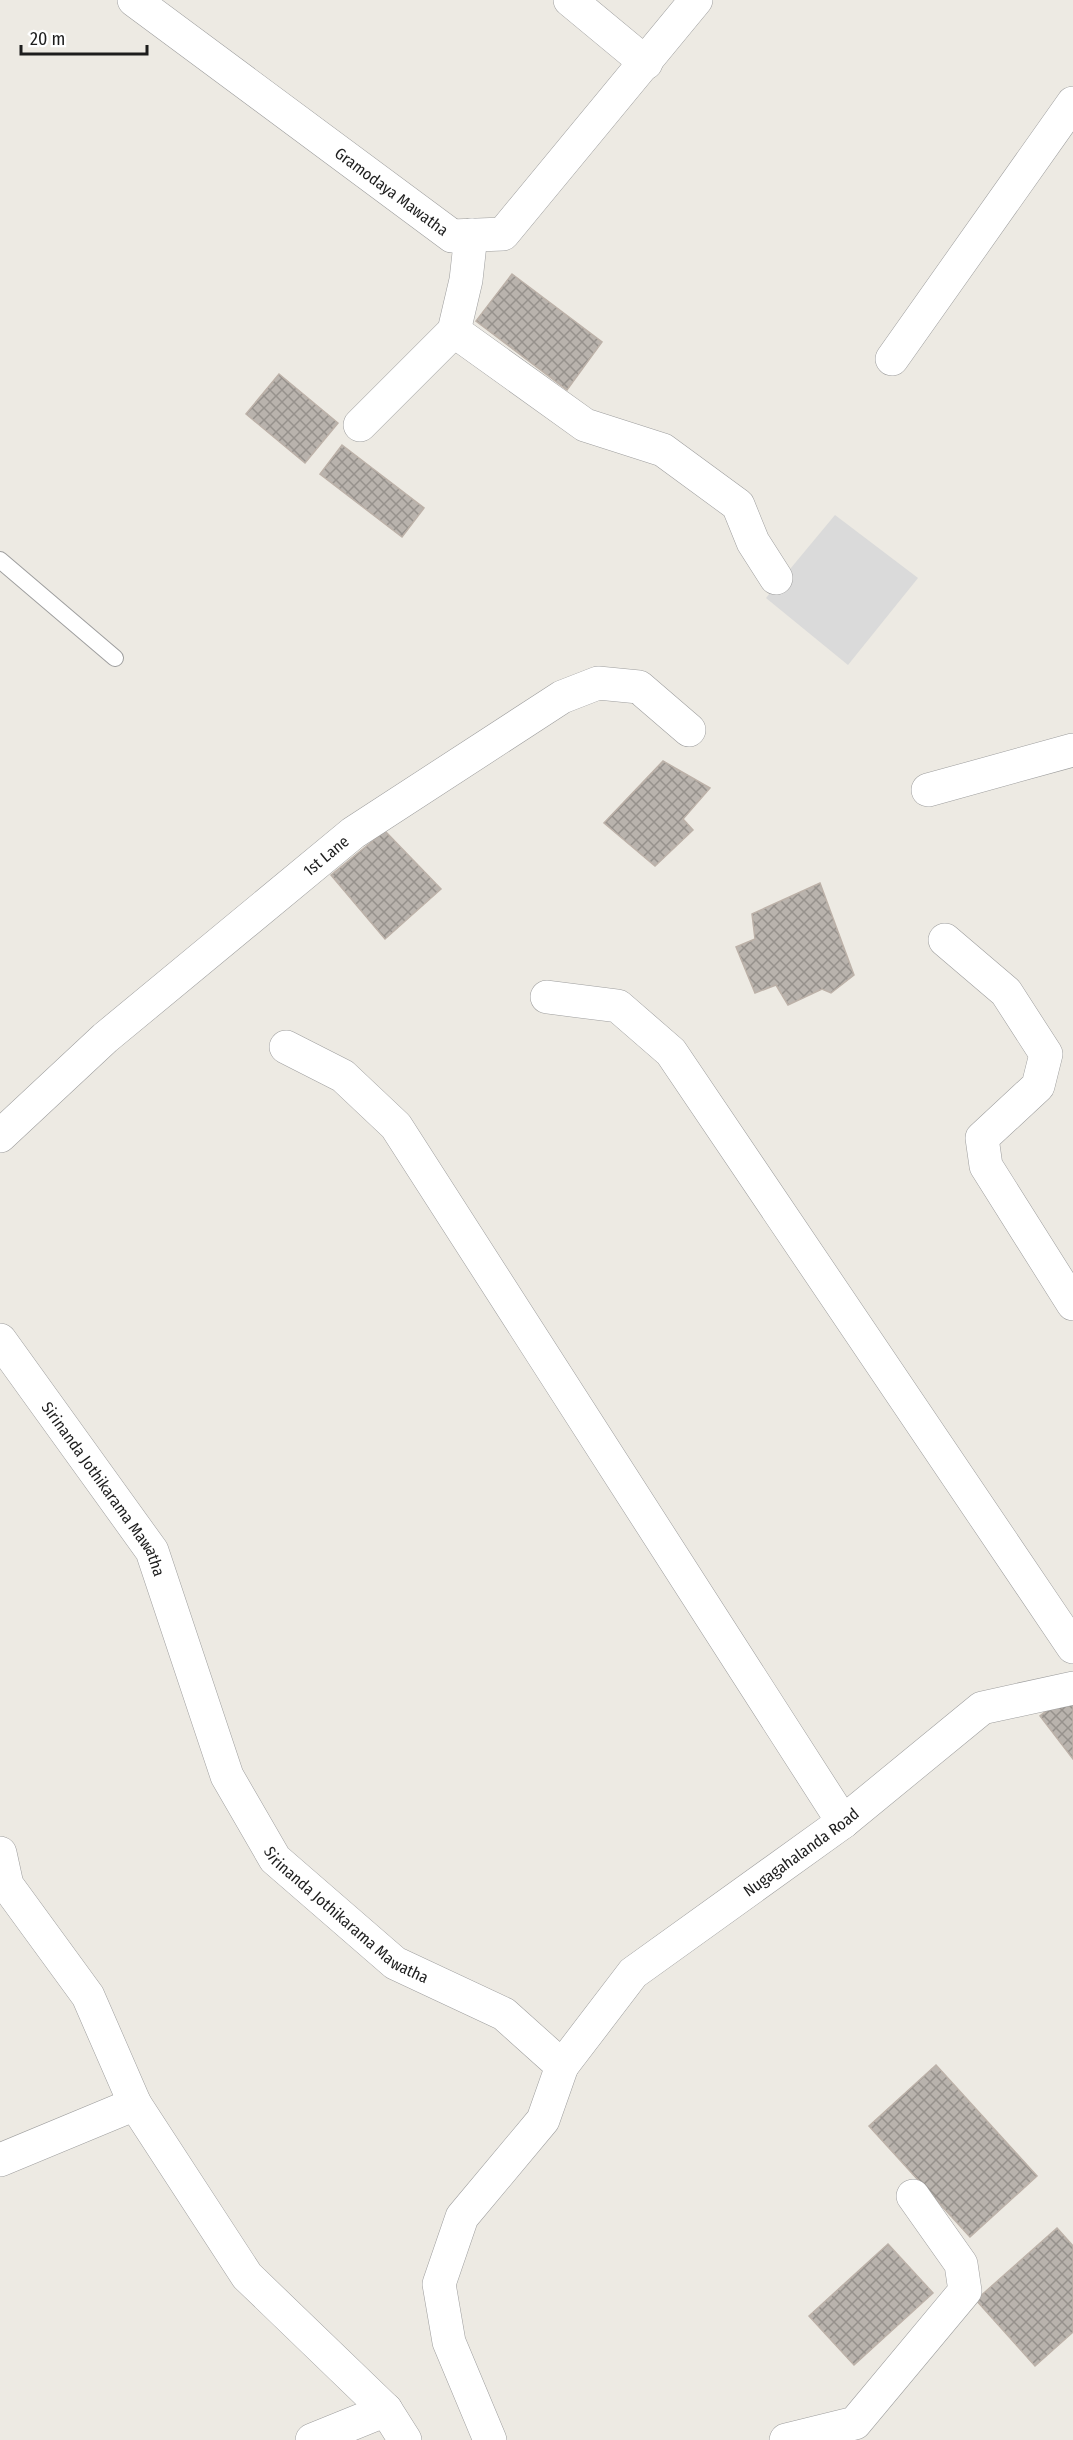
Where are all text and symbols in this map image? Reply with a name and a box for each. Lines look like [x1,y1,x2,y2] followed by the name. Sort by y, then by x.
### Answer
[21,18,147,56] scale bar
[30,28,65,50] text: 20 m
[331,143,452,240] street label: Gramodaya Mawatha
[299,832,353,880] street label: 1st Lane
[38,1398,169,1579] street label: Sirinanda Jothikarama Mawatha
[740,1804,863,1901] street label: Nugagahalanda Road
[260,1843,432,1987] street label: Sirinanda Jothikarama Mawatha

